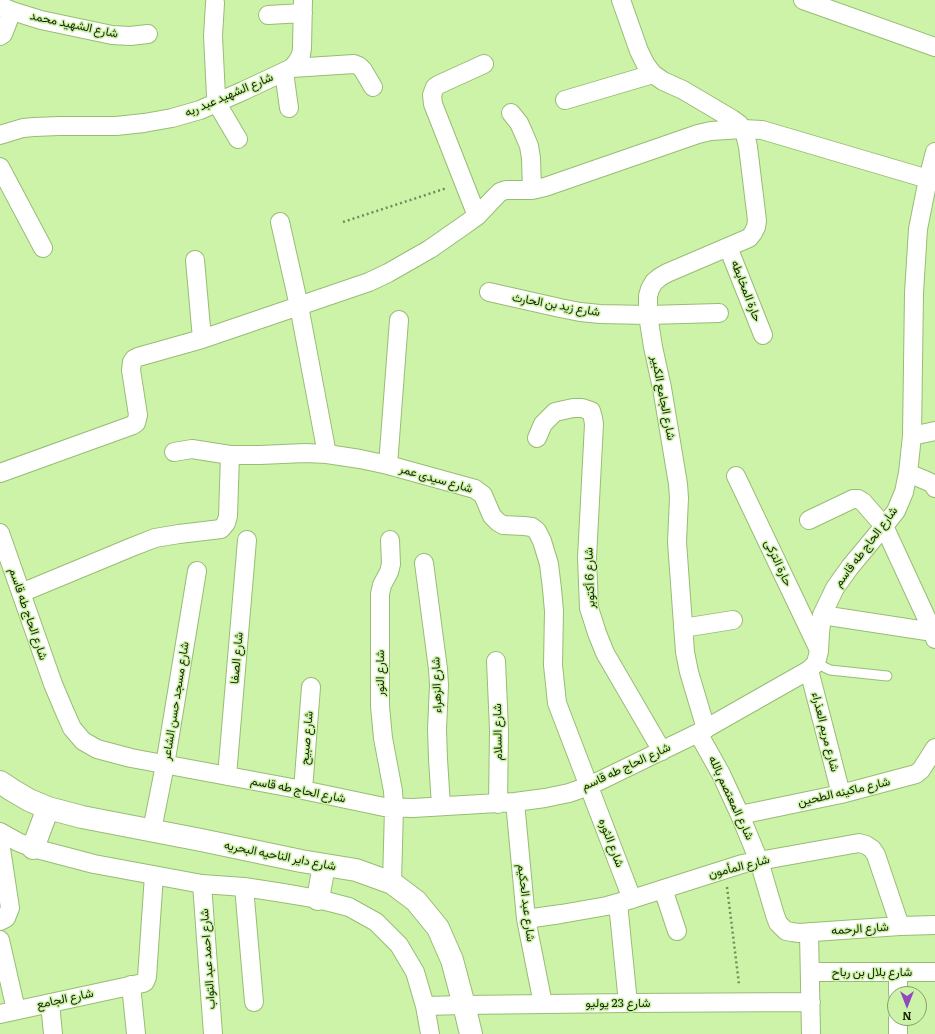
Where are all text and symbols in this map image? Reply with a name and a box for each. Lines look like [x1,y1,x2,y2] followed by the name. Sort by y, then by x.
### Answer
[29,9,119,41] street label: شارع الشهيد محمد
[183,70,275,120] street label: شارع الشهيد عبد ربه
[728,258,764,324] street label: حارة المخابطه
[511,290,601,320] street label: شارع زيد بن الحارث
[648,354,678,442] street label: شارع الجامع الكبير
[398,462,474,496] street label: شارع سيدى عمر
[831,504,901,590] street label: شارع الحاج طه قاسم
[761,538,795,588] street label: حارة التركى
[582,547,598,609] street label: شارع 6 أكتوبر
[5,566,51,662] street label: شارع الحاج طه قاسم
[228,631,246,685] street label: شارع الصفا
[160,641,192,761] street label: شارع مسجد حسن الشاعر
[373,650,387,696] street label: شارع النور
[429,657,445,713] street label: شارع الزهراء
[808,691,842,773] street label: شارع مريم العذراء
[490,703,506,761] street label: شارع السلام
[297,710,317,766] street label: شارع صبيح
[579,740,673,794] street label: شارع الحاج طه قاسم
[705,754,757,842] street label: شارع المعتصم بالله
[249,774,347,806] street label: شارع الحاج طه قاسم
[796,774,892,810] street label: شارع ماكينه الطحين
[595,817,627,869] street label: شارع الثوره
[223,838,337,874] street label: شارع داير الناحيه البحريه
[707,852,771,882] street label: شارع المأمون
[514,863,538,943] street label: شارع عبد الحكيم
[197,908,219,1010] street label: شارع احمد عبد التواب
[831,920,889,938] street label: شارع الرحمه
[832,965,912,979] street label: شارع بلال بن رباح
[35,986,95,1012] street label: شارع الجامع
[887,986,927,1026] north arrow
[585,996,651,1010] street label: شارع 23 يوليو
[902,1009,912,1025] text: N

